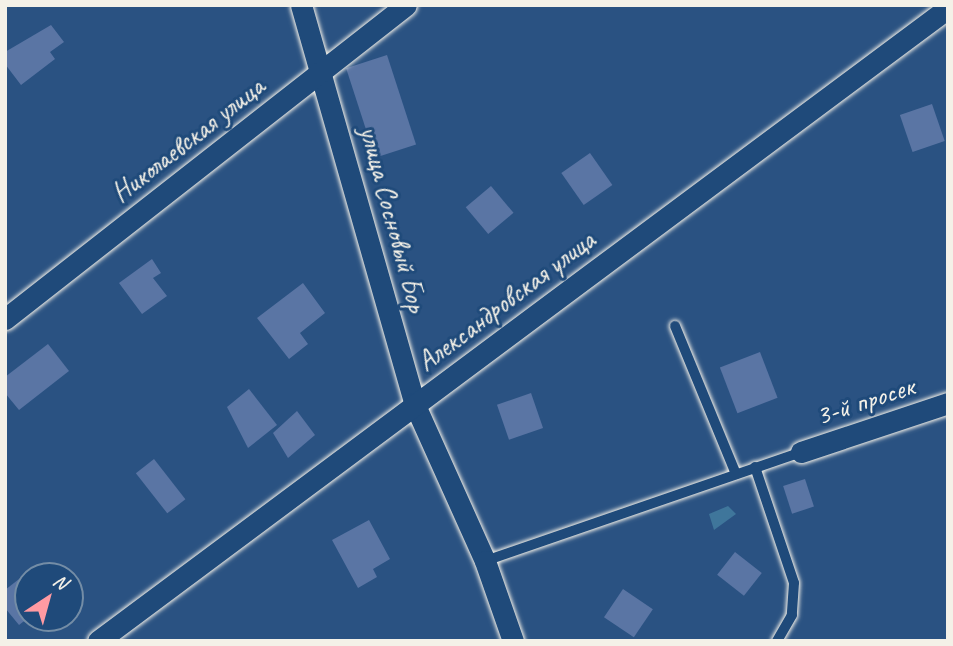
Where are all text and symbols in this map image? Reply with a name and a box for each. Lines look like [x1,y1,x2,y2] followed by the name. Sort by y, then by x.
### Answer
[105,70,271,210] street label: Николаевская улица
[352,122,434,316] street label: улица Сосновый Бор
[410,223,602,379] street label: Александровская улица
[812,369,918,433] street label: 3-й просек
[14,562,84,632] north arrow
[48,568,72,595] text: N

